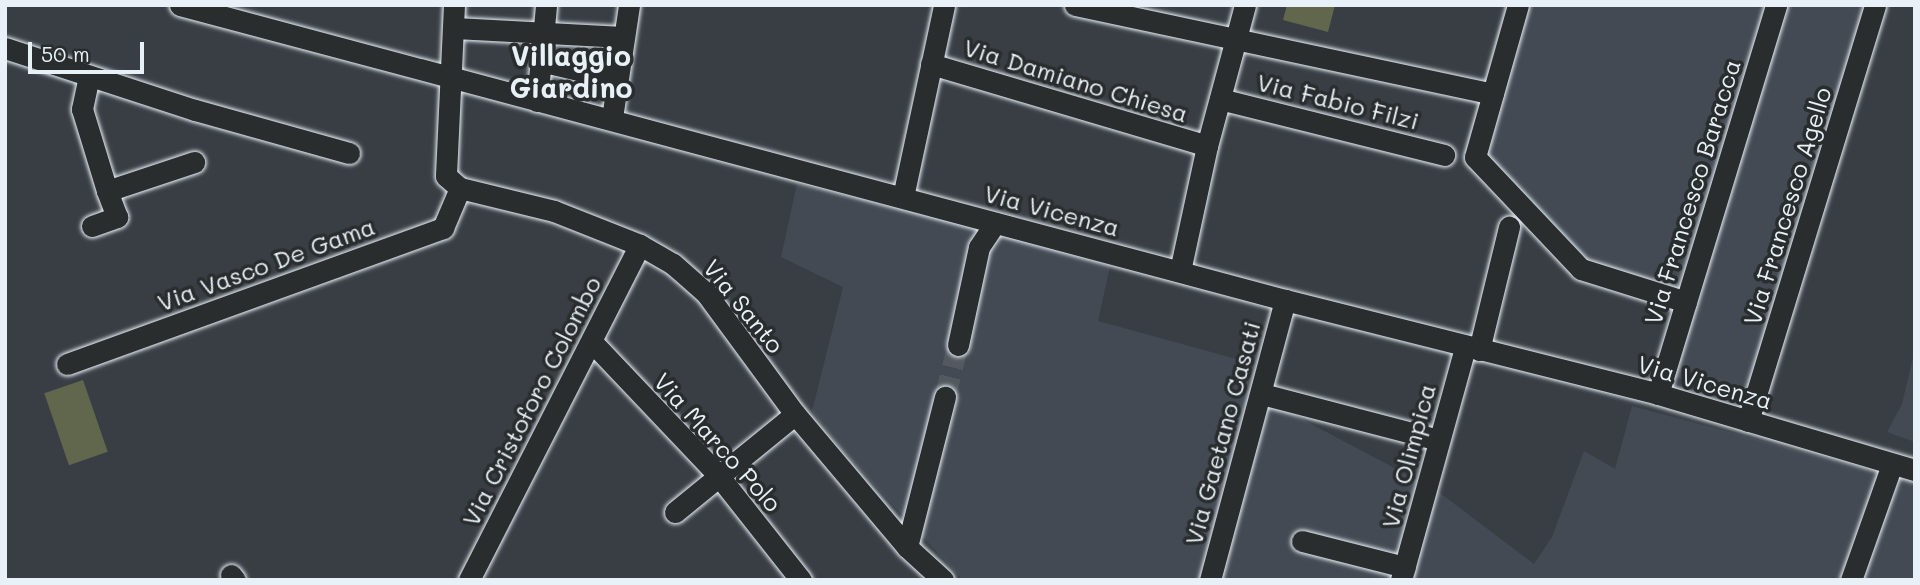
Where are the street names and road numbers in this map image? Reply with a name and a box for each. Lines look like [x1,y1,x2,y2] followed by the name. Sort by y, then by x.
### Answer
[960,32,1192,128] street label: Via Damiano Chiesa
[1638,56,1746,328] street label: Via Francesco Baracca
[1254,67,1422,135] street label: Via Fabio Filzi
[1737,83,1837,329] street label: Via Francesco Agello
[981,178,1123,242] street label: Via Vicenza
[153,211,379,317] street label: Via Vasco De Gama
[698,253,790,359] street label: Via Santo
[455,271,607,531] street label: Via Cristoforo Colombo
[1178,318,1266,548] street label: Via Gaetano Casati
[1634,349,1776,415] street label: Via Vicenza
[648,367,788,517] street label: Via Marco Polo
[1375,381,1441,531] street label: Via Olimpica

